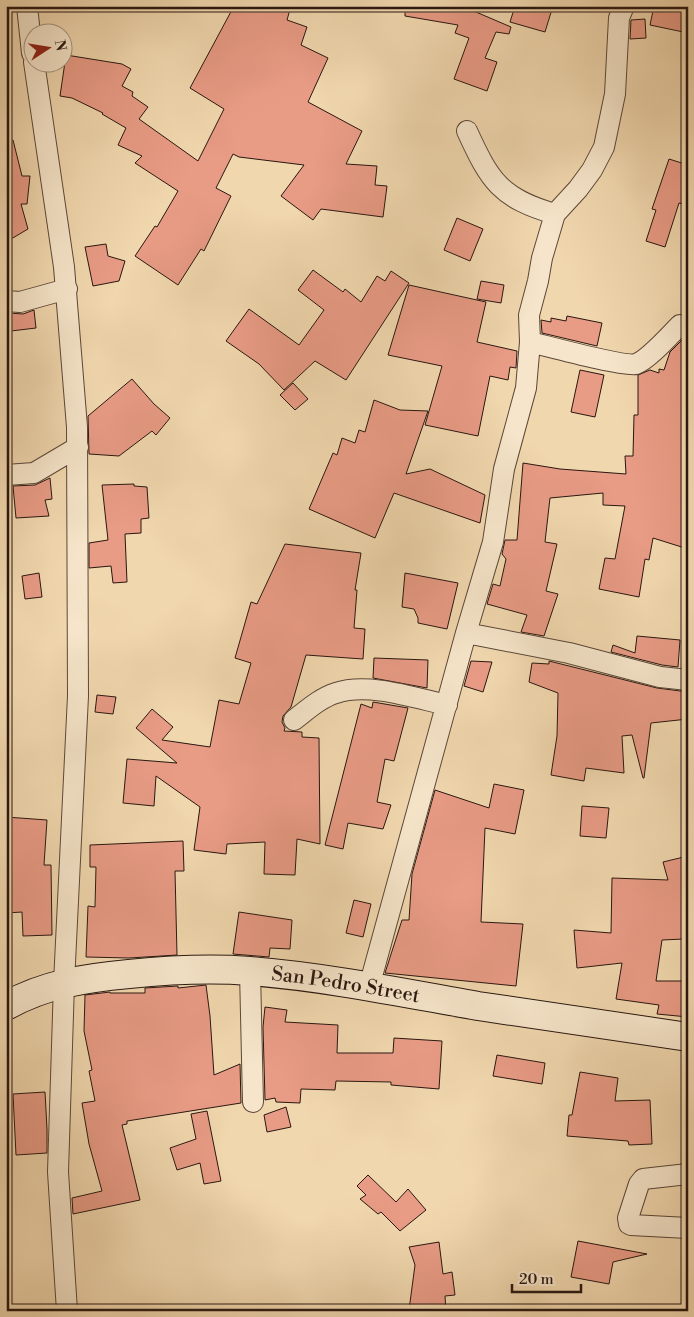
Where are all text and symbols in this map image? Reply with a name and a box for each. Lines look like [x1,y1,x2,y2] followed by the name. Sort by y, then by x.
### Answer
[22,22,72,72] north arrow
[50,38,70,53] text: N
[270,962,422,1009] street label: San Pedro Street
[512,1262,580,1294] scale bar
[519,1270,554,1289] text: 20 m

